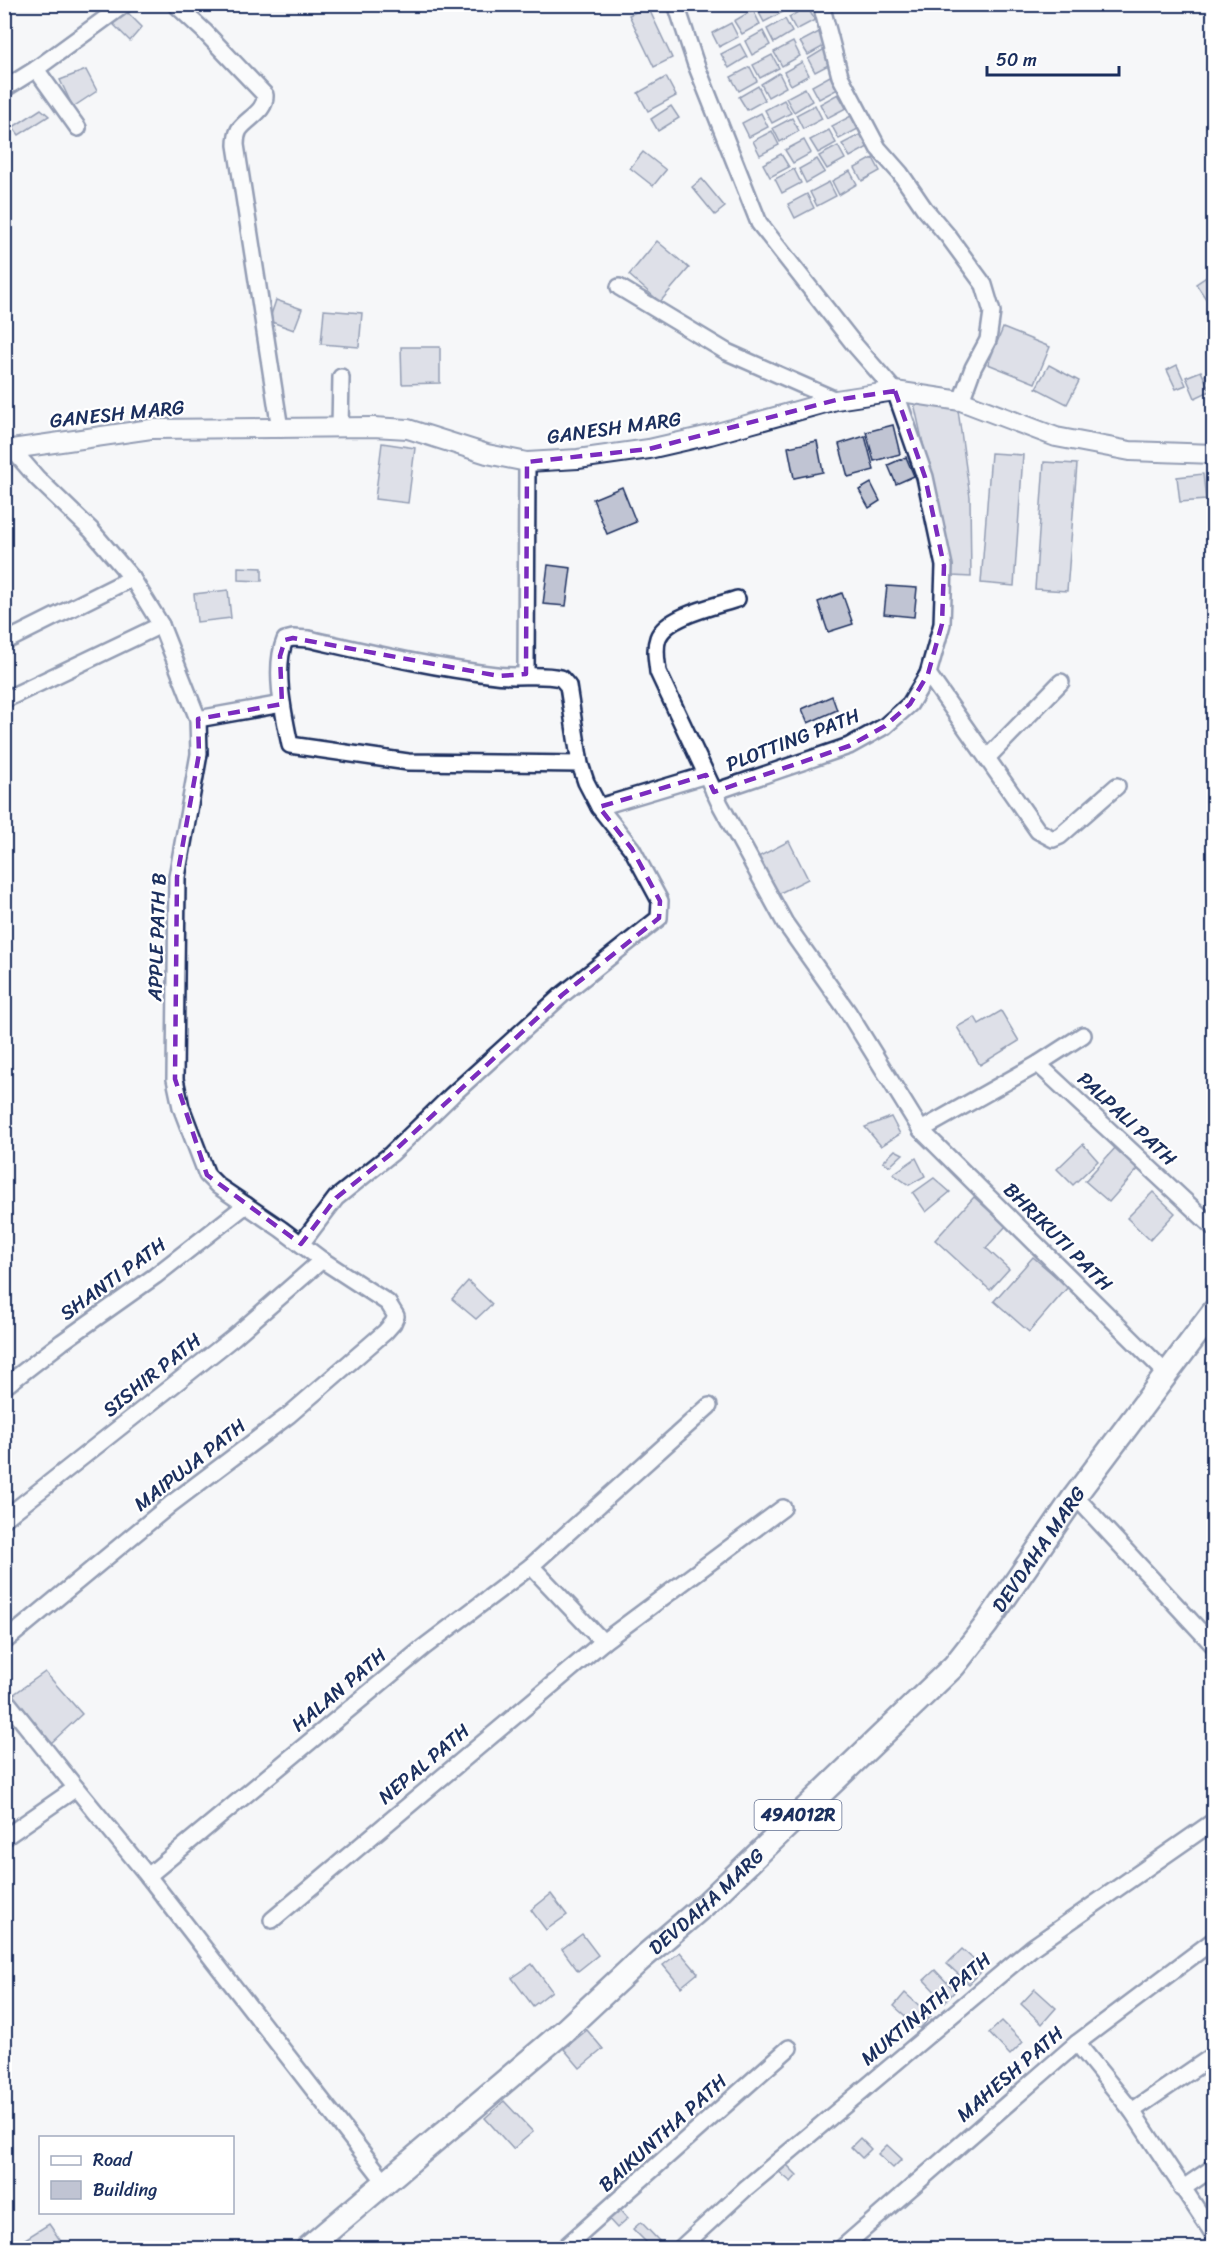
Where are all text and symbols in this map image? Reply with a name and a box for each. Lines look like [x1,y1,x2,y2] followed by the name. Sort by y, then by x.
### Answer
[987,39,1119,77] scale bar
[996,44,1037,76] text: 50 m
[48,389,187,438] street label: GANESH MARG
[545,401,684,455] street label: GANESH MARG
[721,698,865,782] street label: PLOTTING PATH
[137,872,177,1003] street label: APPLE PATH B
[1069,1063,1185,1175] street label: PALPALI PATH
[995,1174,1121,1300] street label: BHRIKUTI PATH
[52,1228,174,1330] street label: SHANTI PATH
[95,1324,209,1426] street label: SISHIR PATH
[126,1409,254,1521] street label: MAIPUJA PATH
[982,1478,1095,1620] street label: DEVDAHA MARG
[283,1639,395,1741] street label: HALAN PATH
[370,1715,478,1813] street label: NEPAL PATH
[754,1800,842,1830] road number: 49A012R
[640,1839,773,1964] street label: DEVDAHA MARG
[852,1943,1000,2075] street label: MUKTINATH PATH
[948,2017,1072,2131] street label: MAHESH PATH
[590,2065,736,2201] street label: BAIKUNTHA PATH
[39,2136,234,2214] legend
[93,2144,133,2176] text: Road
[93,2174,157,2206] text: Building

